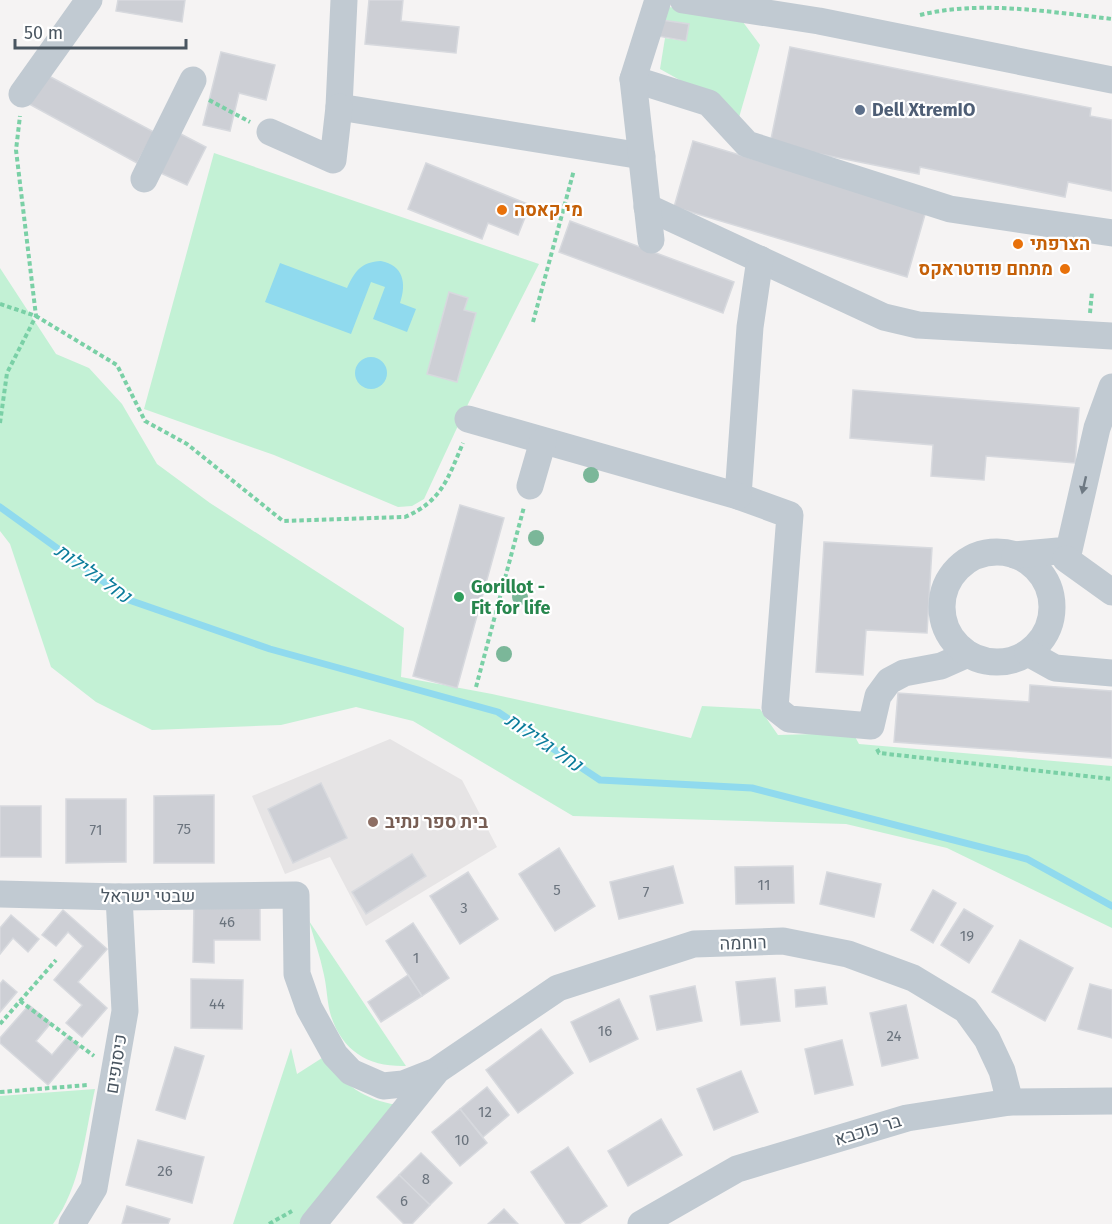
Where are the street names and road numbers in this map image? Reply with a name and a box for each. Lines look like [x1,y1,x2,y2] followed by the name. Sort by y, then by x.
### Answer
[101,885,195,907] street label: שבטי ישראל
[719,931,767,955] street label: רוחמה
[100,1033,132,1095] street label: כיסופים
[832,1109,905,1151] street label: בר כוכבא

